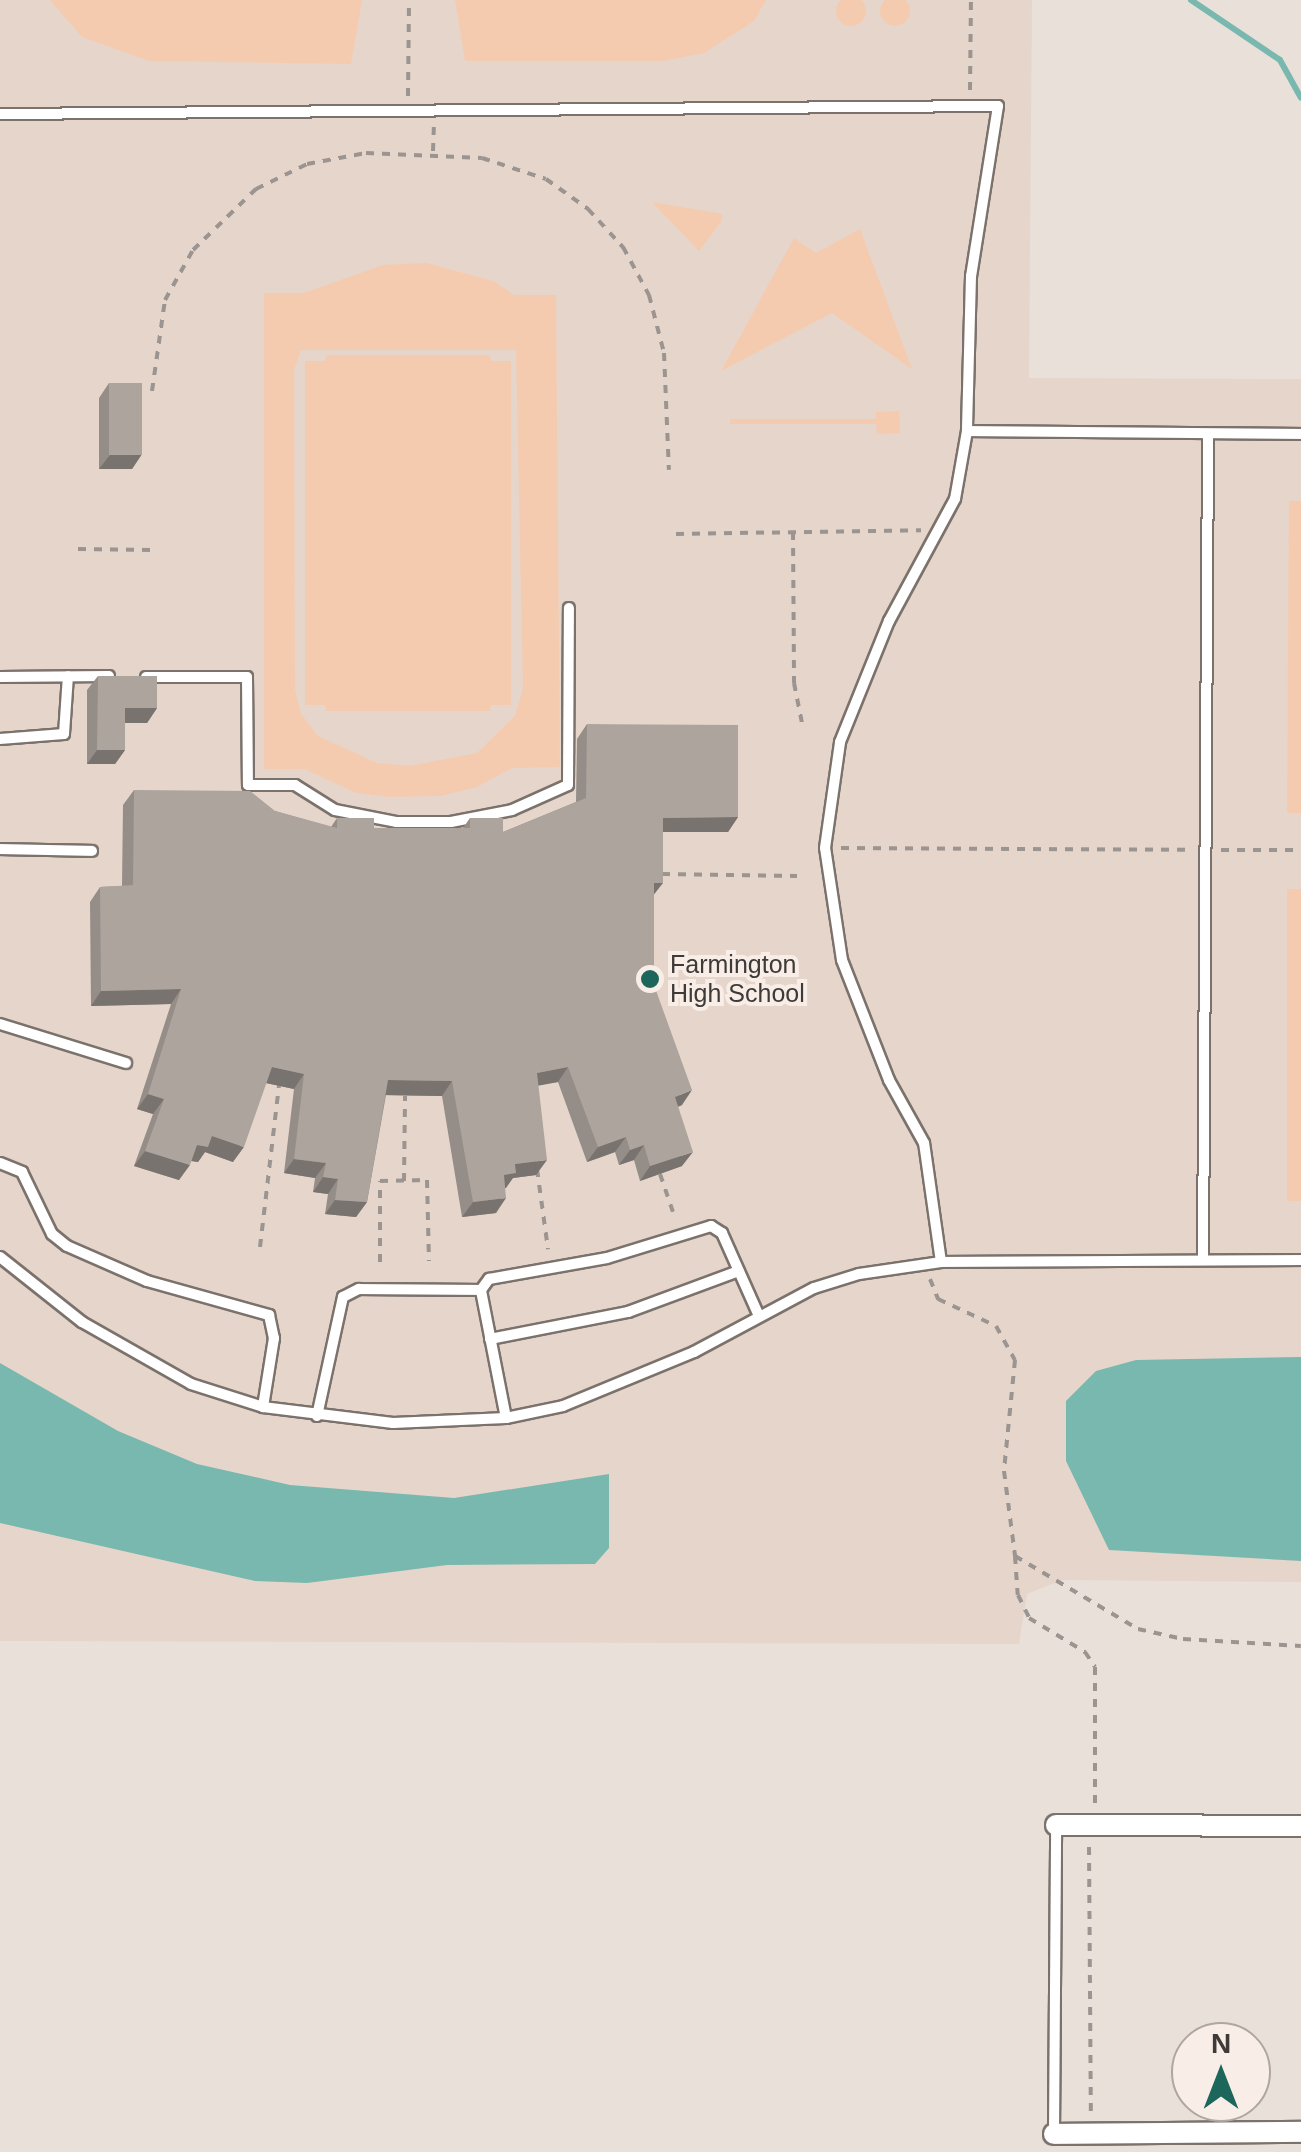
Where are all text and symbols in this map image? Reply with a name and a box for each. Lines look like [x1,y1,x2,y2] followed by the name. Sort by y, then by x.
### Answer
[670,950,805,1009] place label: Farmington High School
[639,968,661,990] marker: Farmington High School
[1171,2022,1271,2122] north arrow
[1211,2028,1231,2059] text: N

